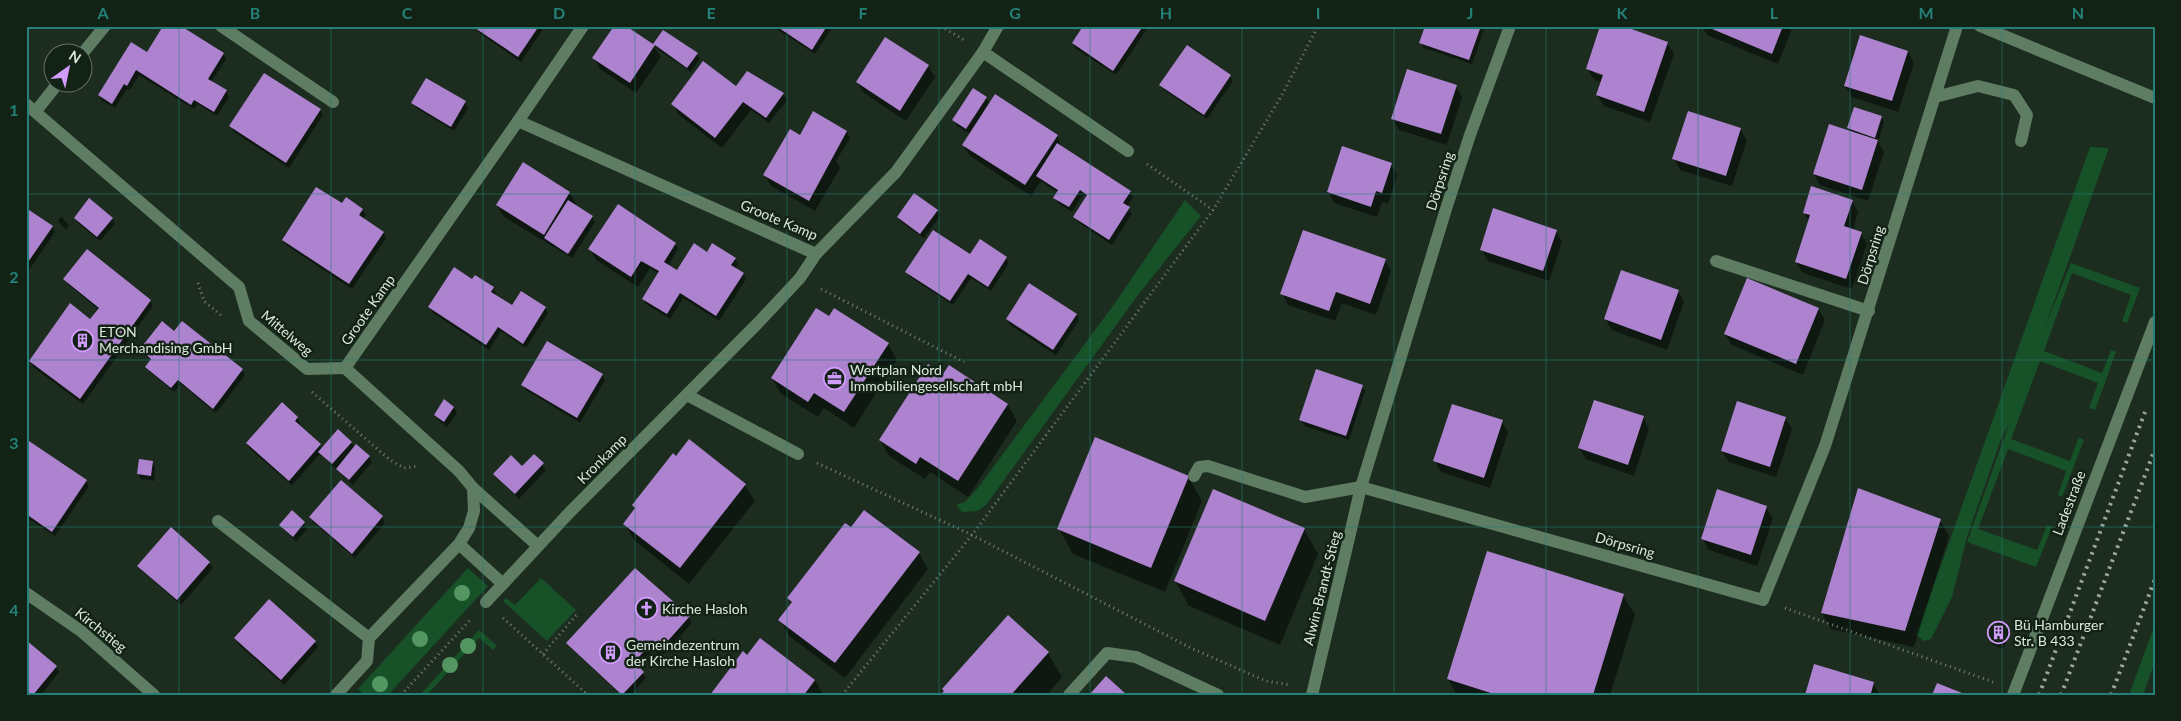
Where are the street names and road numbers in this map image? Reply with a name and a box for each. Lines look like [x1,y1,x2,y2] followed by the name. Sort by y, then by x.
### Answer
[1422,149,1457,213] street label: Dörpsring
[738,196,820,243] street label: Groote Kamp
[1853,223,1888,287] street label: Dörpsring
[337,271,398,348] street label: Groote Kamp
[258,306,317,359] street label: Mittelweg
[573,430,630,487] street label: Kronkamp
[2048,468,2089,538] street label: Ladestraße
[1593,528,1657,561] street label: Dörpsring
[1299,529,1344,647] street label: Alwin-Brandt-Stieg
[72,604,130,656] street label: Kirchstieg

